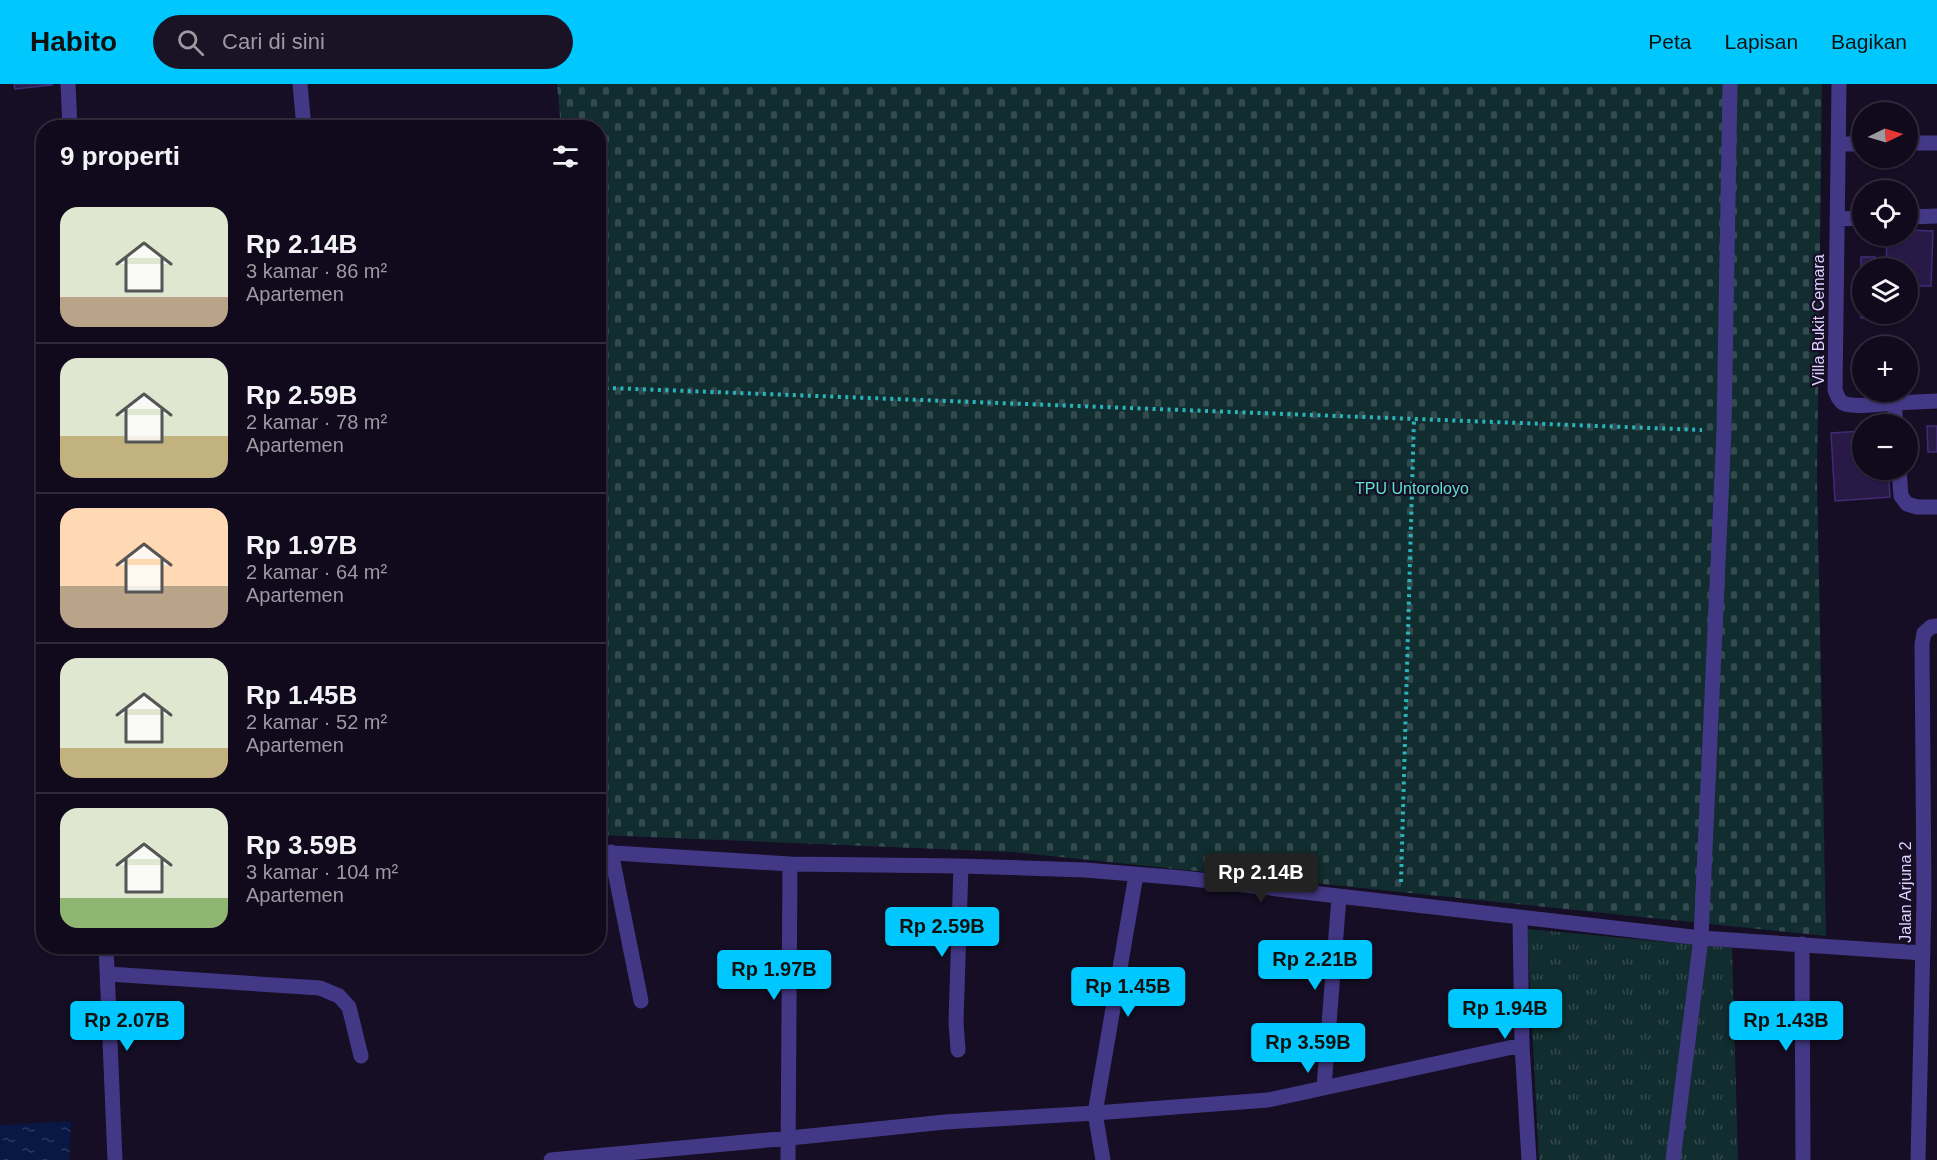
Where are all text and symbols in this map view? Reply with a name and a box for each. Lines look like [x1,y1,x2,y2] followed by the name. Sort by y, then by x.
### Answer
[153,15,573,69] search box
[30,26,117,57] text: Habito
[174,26,207,59] icon: search
[222,29,325,54] text: Cari di sini
[1648,30,1692,53] text: Peta
[1725,30,1798,53] text: Lapisan
[1831,30,1907,53] text: Bagikan
[1852,102,1918,168] north arrow
[1852,102,1918,480] map controls
[549,140,582,173] icon: filters
[60,141,180,171] text: 9 properti
[1852,180,1918,246] button: locate
[246,229,357,259] text: Rp 2.14B
[108,231,180,303] icon: home
[1810,254,1827,386] street label: Villa Bukit Cemara
[1852,258,1918,324] button: layers
[246,260,387,282] text: 3 kamar · 86 m²
[246,283,344,305] text: Apartemen
[1852,336,1918,402] button: +
[246,380,357,410] text: Rp 2.59B
[108,382,180,454] icon: home
[246,411,387,433] text: 2 kamar · 78 m²
[1852,414,1918,480] button: −
[246,434,344,456] text: Apartemen
[1355,480,1469,497] park label: TPU Untoroloyo
[246,530,357,560] text: Rp 1.97B
[108,532,180,604] icon: home
[246,561,387,583] text: 2 kamar · 64 m²
[246,584,344,606] text: Apartemen
[246,680,357,710] text: Rp 1.45B
[108,682,180,754] icon: home
[246,711,387,733] text: 2 kamar · 52 m²
[246,734,344,756] text: Apartemen
[246,830,357,860] text: Rp 3.59B
[108,832,180,904] icon: home
[1897,841,1914,943] street label: Jalan Arjuna 2
[1199,853,1323,904] pin: Rp 2.14B
[246,861,398,883] text: 3 kamar · 104 m²
[1218,861,1304,883] text: Rp 2.14B
[246,884,344,906] text: Apartemen
[880,907,1004,958] pin: Rp 2.59B
[899,915,985,937] text: Rp 2.59B
[1253,940,1377,991] pin: Rp 2.21B
[1272,948,1358,970] text: Rp 2.21B
[712,950,836,1001] pin: Rp 1.97B
[731,958,817,980] text: Rp 1.97B
[1066,967,1190,1018] pin: Rp 1.45B
[1085,975,1171,997] text: Rp 1.45B
[1443,989,1567,1040] pin: Rp 1.94B
[1462,997,1548,1019] text: Rp 1.94B
[65,1001,189,1052] pin: Rp 2.07B
[1724,1001,1848,1052] pin: Rp 1.43B
[84,1009,170,1031] text: Rp 2.07B
[1743,1009,1829,1031] text: Rp 1.43B
[1246,1023,1370,1074] pin: Rp 3.59B
[1265,1031,1351,1053] text: Rp 3.59B

